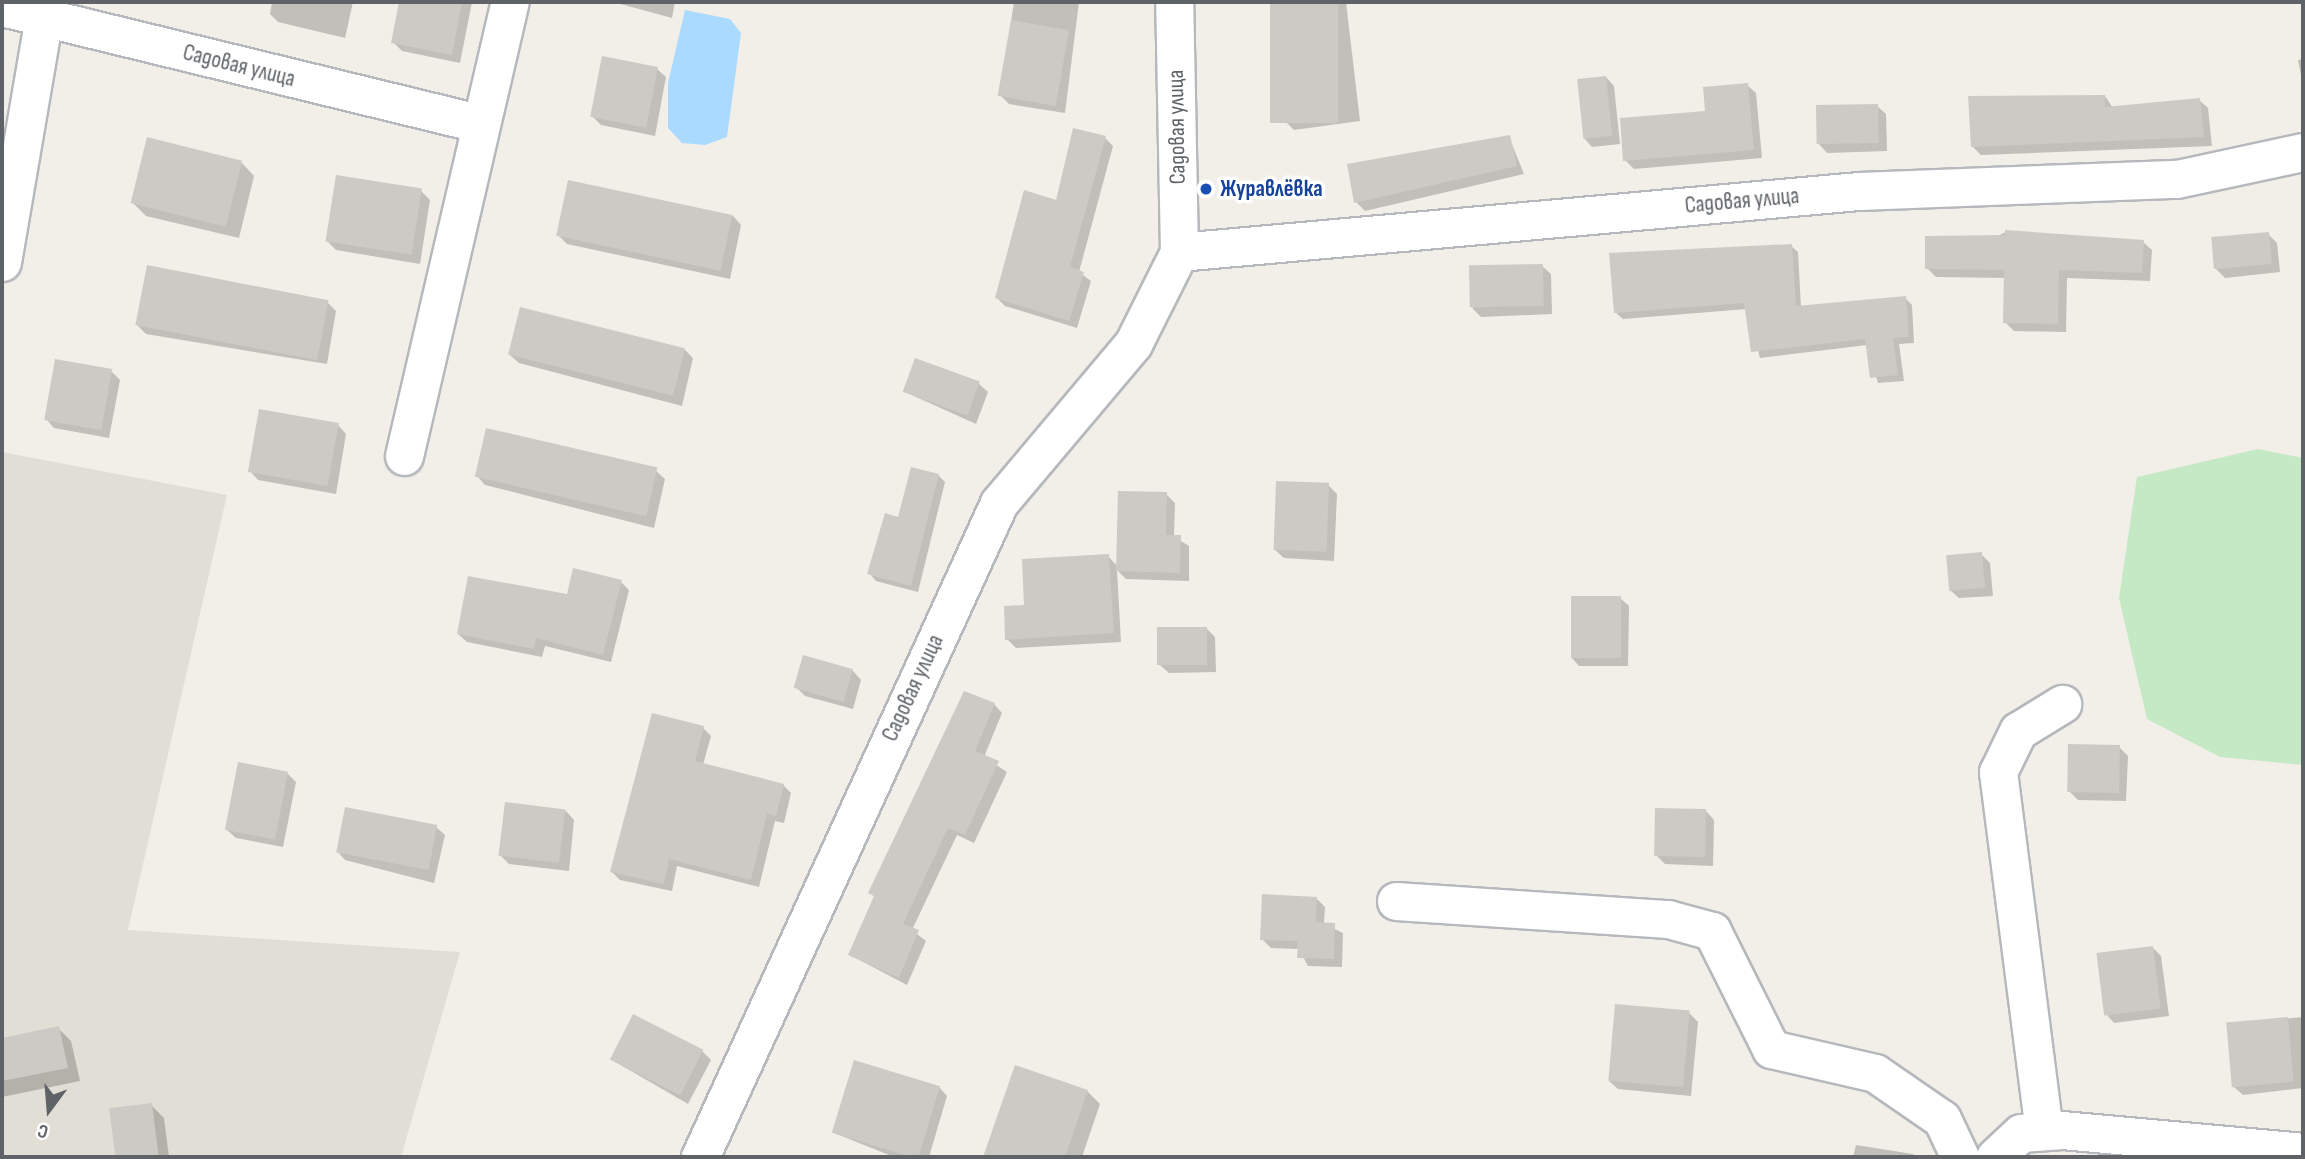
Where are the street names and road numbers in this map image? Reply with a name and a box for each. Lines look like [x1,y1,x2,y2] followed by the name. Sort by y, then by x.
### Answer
[180,39,298,93] street label: Садовая улица
[1162,69,1192,185] street label: Садовая улица
[1684,182,1800,220] street label: Садовая улица
[876,630,950,746] street label: Садовая улица

